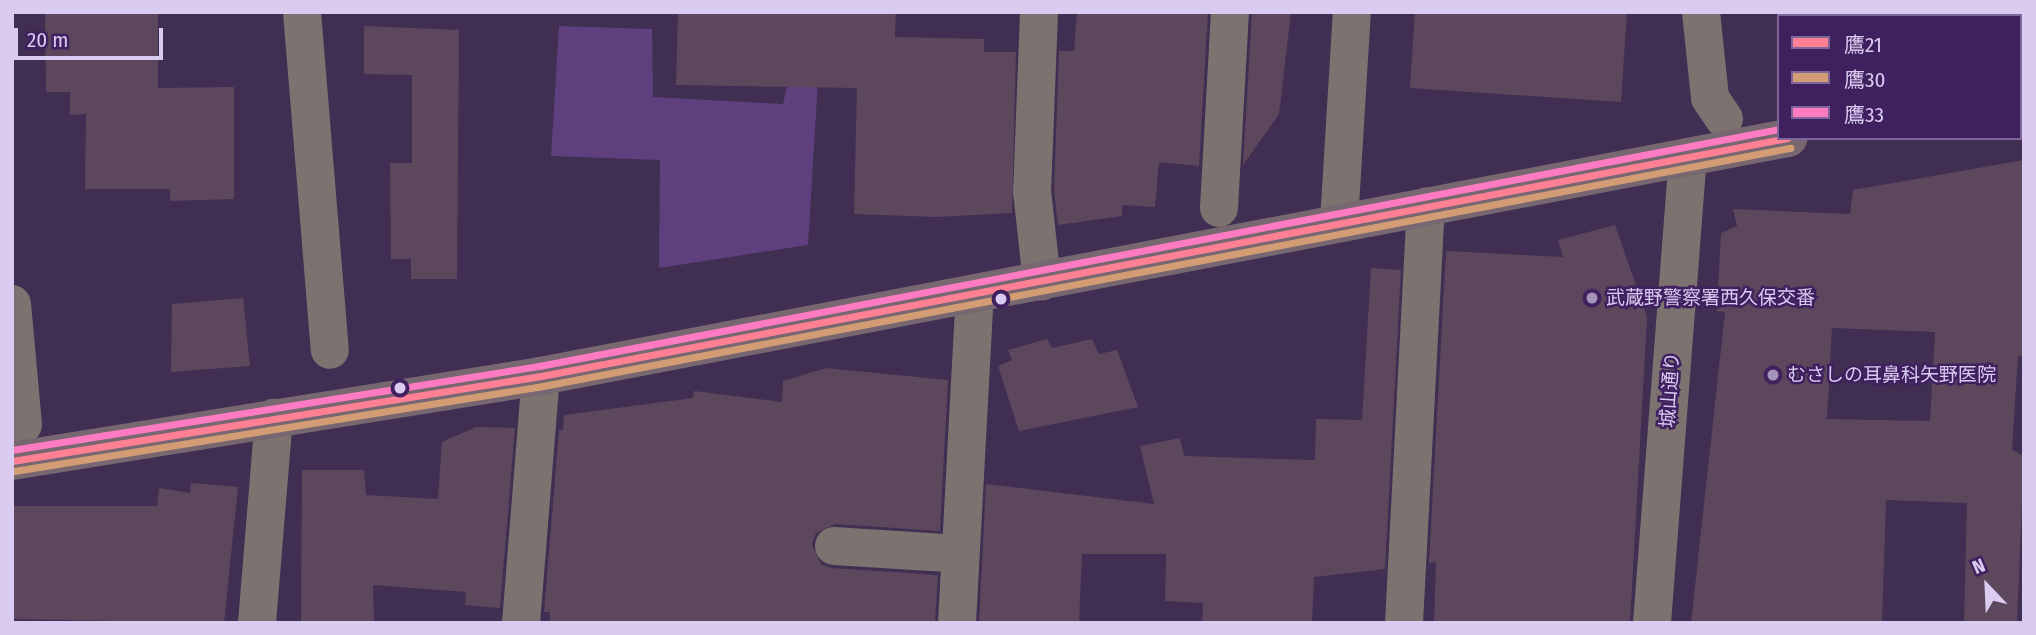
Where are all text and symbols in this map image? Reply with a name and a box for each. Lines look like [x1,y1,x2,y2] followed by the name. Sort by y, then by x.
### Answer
[18,14,166,58] scale bar
[1777,14,2022,140] legend
[27,27,68,53] text: 20 m
[1844,32,1882,58] text: 鷹21
[1844,67,1885,93] text: 鷹30
[1844,102,1884,128] text: 鷹33
[1606,287,1815,309] place label: 武蔵野警察署西久保交番
[1584,290,1600,306] marker: 武蔵野警察署西久保交番
[994,292,1008,306] unlabelled marker
[1656,351,1684,429] street label: 城山通り
[1787,364,1996,386] place label: むさしの耳鼻科矢野医院
[1765,367,1781,383] marker: むさしの耳鼻科矢野医院
[393,381,407,395] unlabelled marker
[1952,551,2022,621] north arrow
[1969,553,1988,579] text: N

